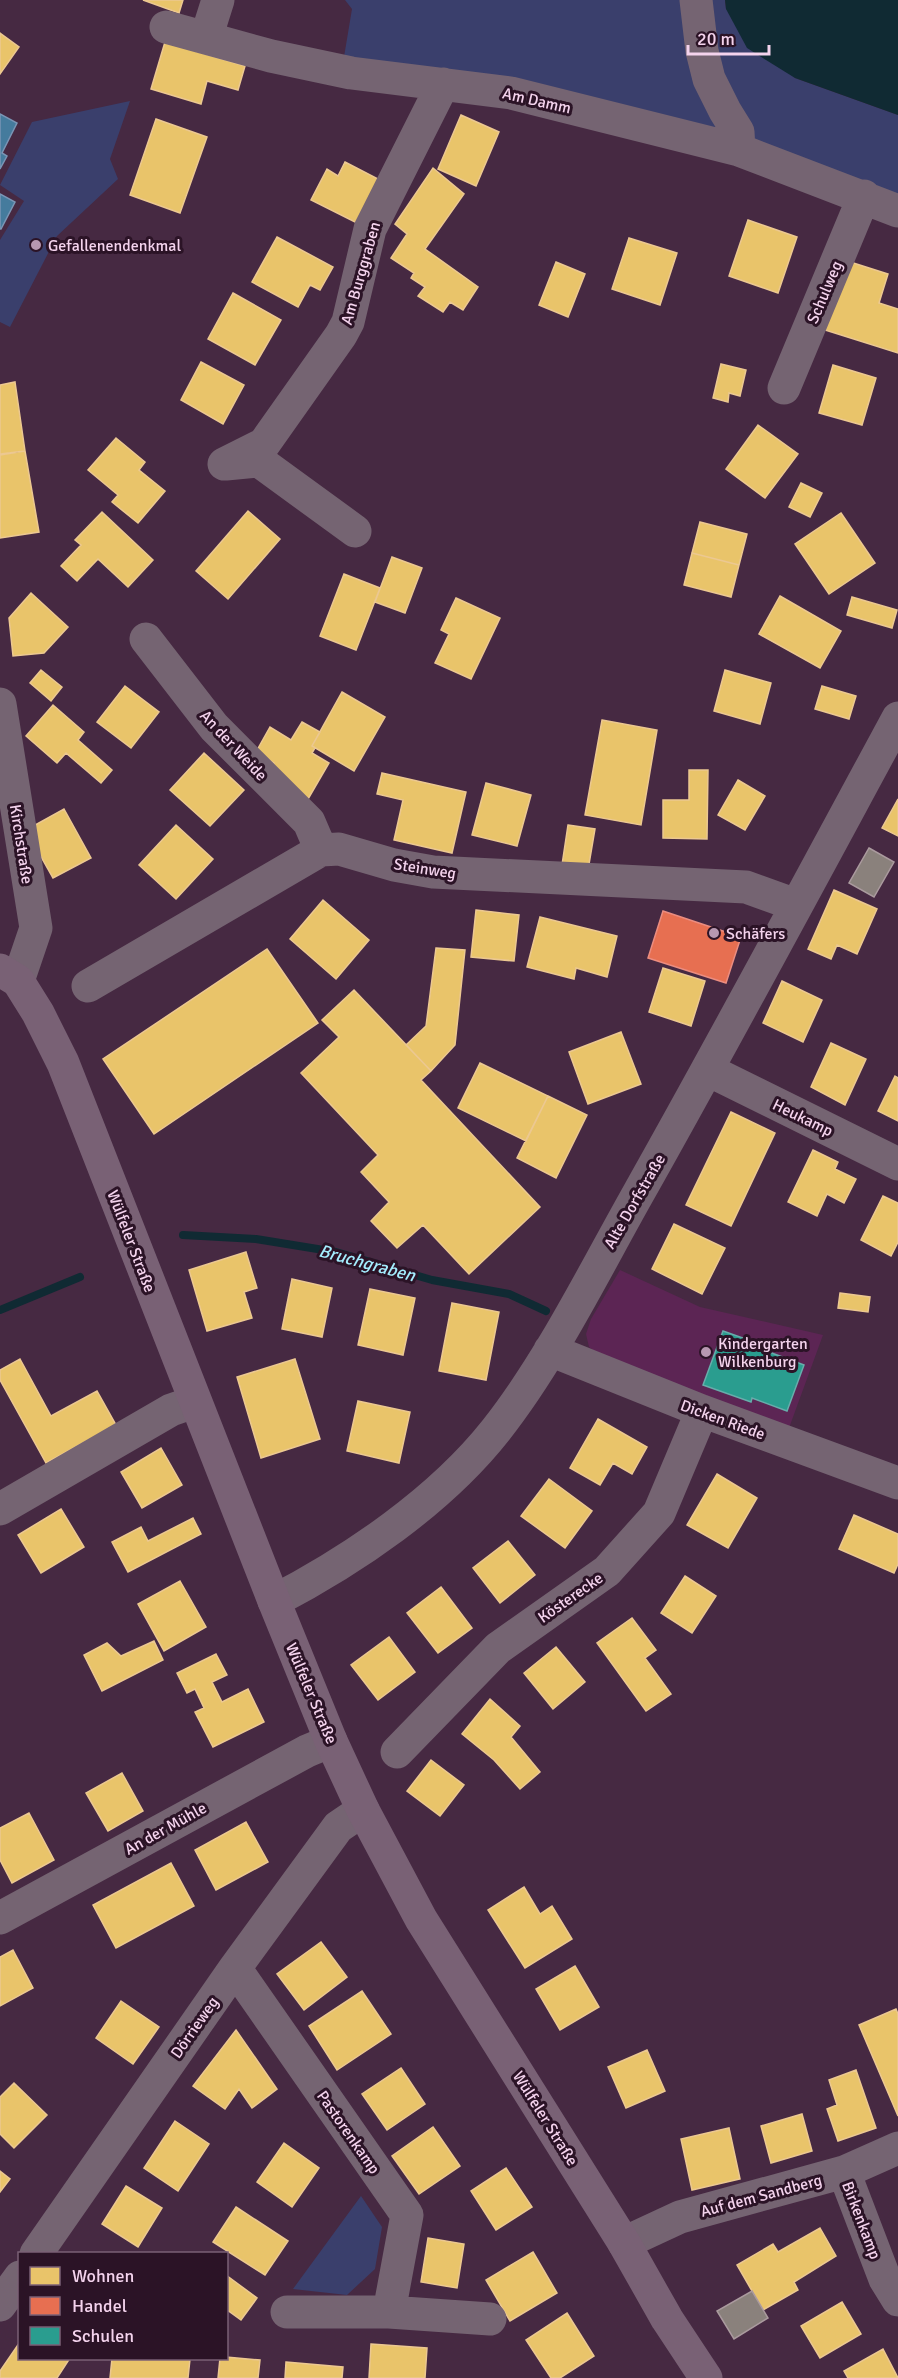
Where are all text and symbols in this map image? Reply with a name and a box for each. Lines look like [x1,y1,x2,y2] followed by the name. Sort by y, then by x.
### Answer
[688,18,769,56] scale bar
[697,28,735,50] text: 20 m
[500,83,573,119] street label: Am Damm
[337,219,385,327] street label: Am Burggraben
[48,236,181,256] place label: Gefallenendenkmal
[29,238,43,252] marker: Gefallenendenkmal
[803,258,847,327] street label: Schulweg
[195,706,271,785] street label: An der Weide
[5,803,37,885] street label: Kirchstraße
[392,854,458,884] street label: Steinweg
[726,924,785,944] place label: Schäfers
[707,926,721,940] marker: Schäfers
[769,1095,836,1141] street label: Heukamp
[600,1151,670,1252] street label: Alte Dorfstraße
[102,1187,160,1295] street label: Wülfeler Straße
[316,1240,419,1287] water label: Bruchgraben
[718,1334,808,1372] place label: Kindergarten Wilkenburg
[699,1345,713,1359] marker: Kindergarten Wilkenburg
[678,1395,768,1444] street label: Dicken Riede
[534,1568,607,1627] street label: Kösterecke
[281,1640,341,1747] street label: Wülfeler Straße
[121,1798,210,1860] street label: An der Mühle
[166,1993,223,2062] street label: Dörrieweg
[508,2067,582,2170] street label: Wülfeler Straße
[312,2087,384,2178] street label: Pastorenkamp
[698,2170,824,2222] street label: Auf dem Sandberg
[837,2179,885,2262] street label: Birkenkamp
[18,2252,228,2360] legend
[72,2265,134,2287] text: Wohnen
[72,2295,127,2317] text: Handel
[72,2325,134,2347] text: Schulen

